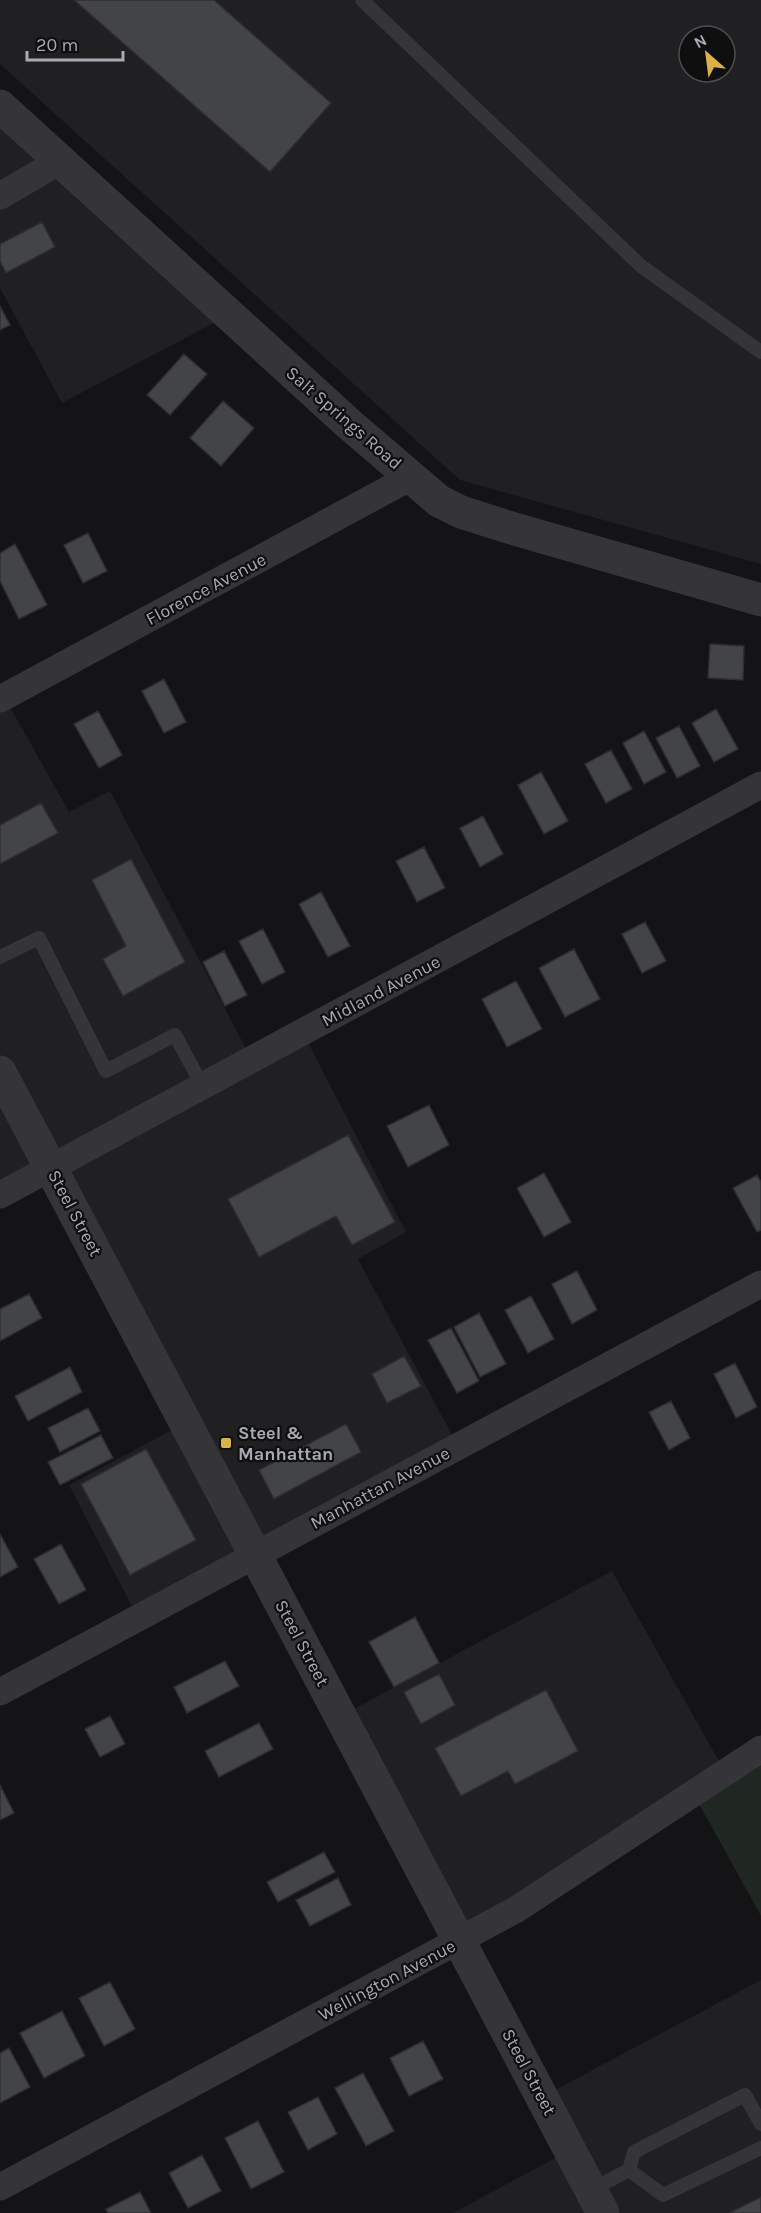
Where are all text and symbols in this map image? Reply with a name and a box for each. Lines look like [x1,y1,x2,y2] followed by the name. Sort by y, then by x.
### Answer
[27,24,123,62] scale bar
[677,24,737,84] north arrow
[691,30,710,52] text: N
[36,34,78,56] text: 20 m
[282,362,406,474] street label: Salt Springs Road
[142,548,270,630] street label: Florence Avenue
[318,950,444,1032] street label: Midland Avenue
[43,1166,107,1260] street label: Steel Street
[238,1422,333,1465] place label: Steel & Manhattan
[219,1436,233,1450] marker: Steel & Manhattan
[307,1442,453,1534] street label: Manhattan Avenue
[270,1596,334,1690] street label: Steel Street
[315,1935,459,2025] street label: Wellington Avenue
[497,2025,561,2119] street label: Steel Street

